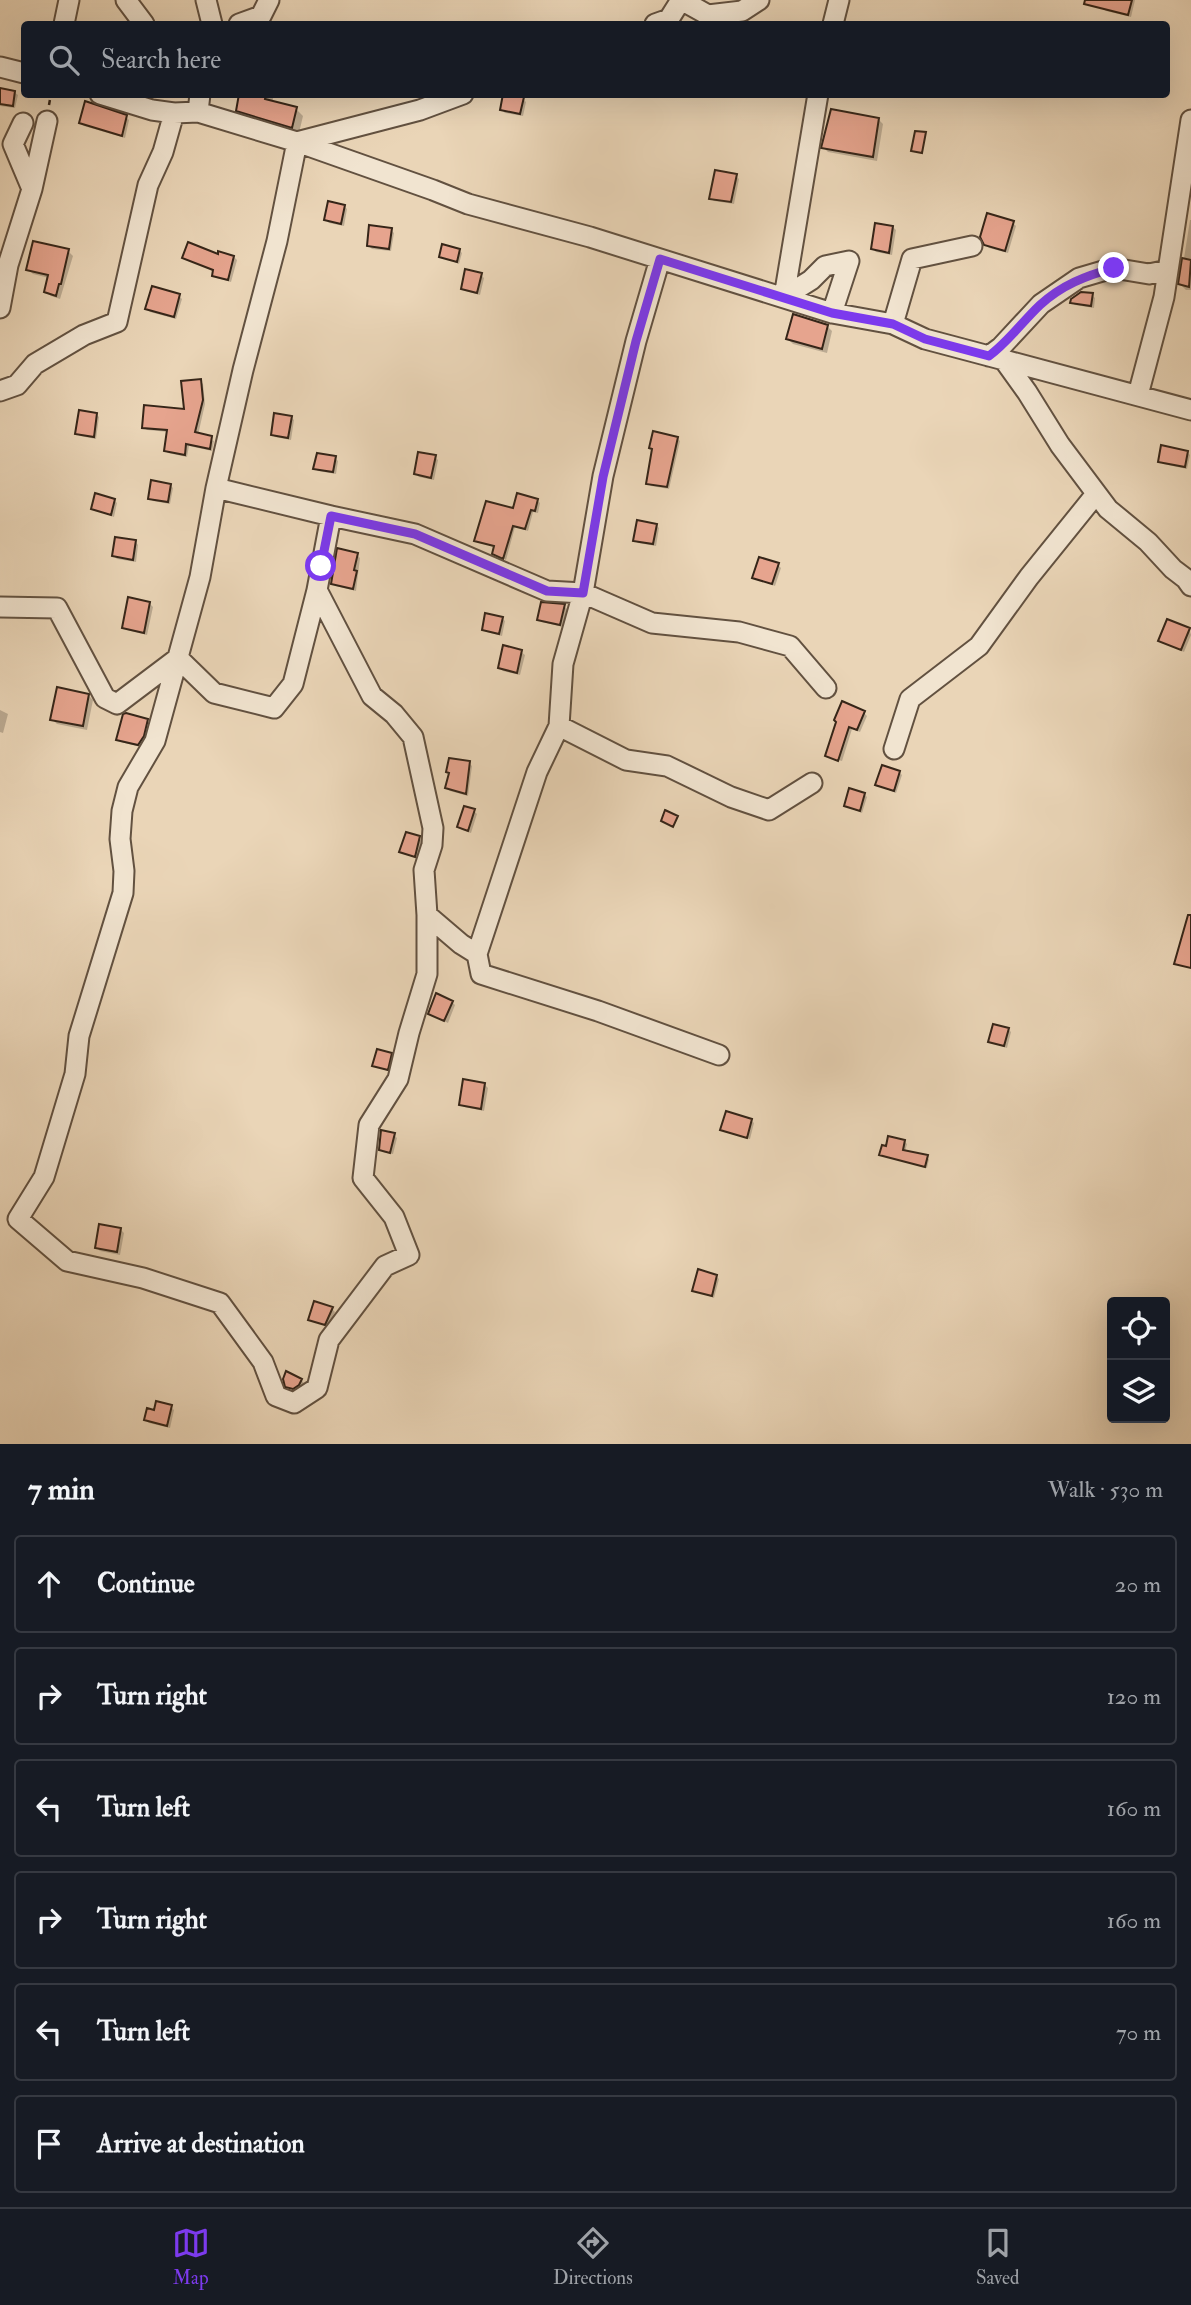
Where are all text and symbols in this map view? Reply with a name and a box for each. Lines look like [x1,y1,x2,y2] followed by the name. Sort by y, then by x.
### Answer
[21,21,1170,98] search box
[45,41,83,79] icon: search
[101,44,221,76] text: Search here
[1098,252,1129,283] route end
[305,550,336,581] route start
[1107,1297,1170,1423] map controls
[1107,1297,1170,1360] button: locate
[1107,1360,1170,1423] button: layers
[28,1471,95,1508] text: 7 min
[1048,1475,1163,1504] text: Walk · 530 m
[30,1565,68,1603] icon: ahead
[97,1568,195,1600] text: Continue
[1115,1570,1161,1599] text: 20 m
[30,1677,68,1715] icon: right
[97,1680,207,1712] text: Turn right
[1107,1682,1161,1711] text: 120 m
[30,1789,68,1827] icon: left
[97,1792,190,1824] text: Turn left
[1107,1794,1161,1823] text: 160 m
[30,1901,68,1939] icon: right
[97,1904,207,1936] text: Turn right
[1107,1906,1161,1935] text: 160 m
[30,2013,68,2051] icon: left
[97,2016,190,2048] text: Turn left
[1116,2018,1161,2047] text: 70 m
[30,2125,68,2163] icon: arrive
[97,2128,305,2160] text: Arrive at destination
[172,2224,210,2290] tab: Map
[553,2224,633,2290] tab: Directions
[976,2224,1019,2290] tab: Saved

